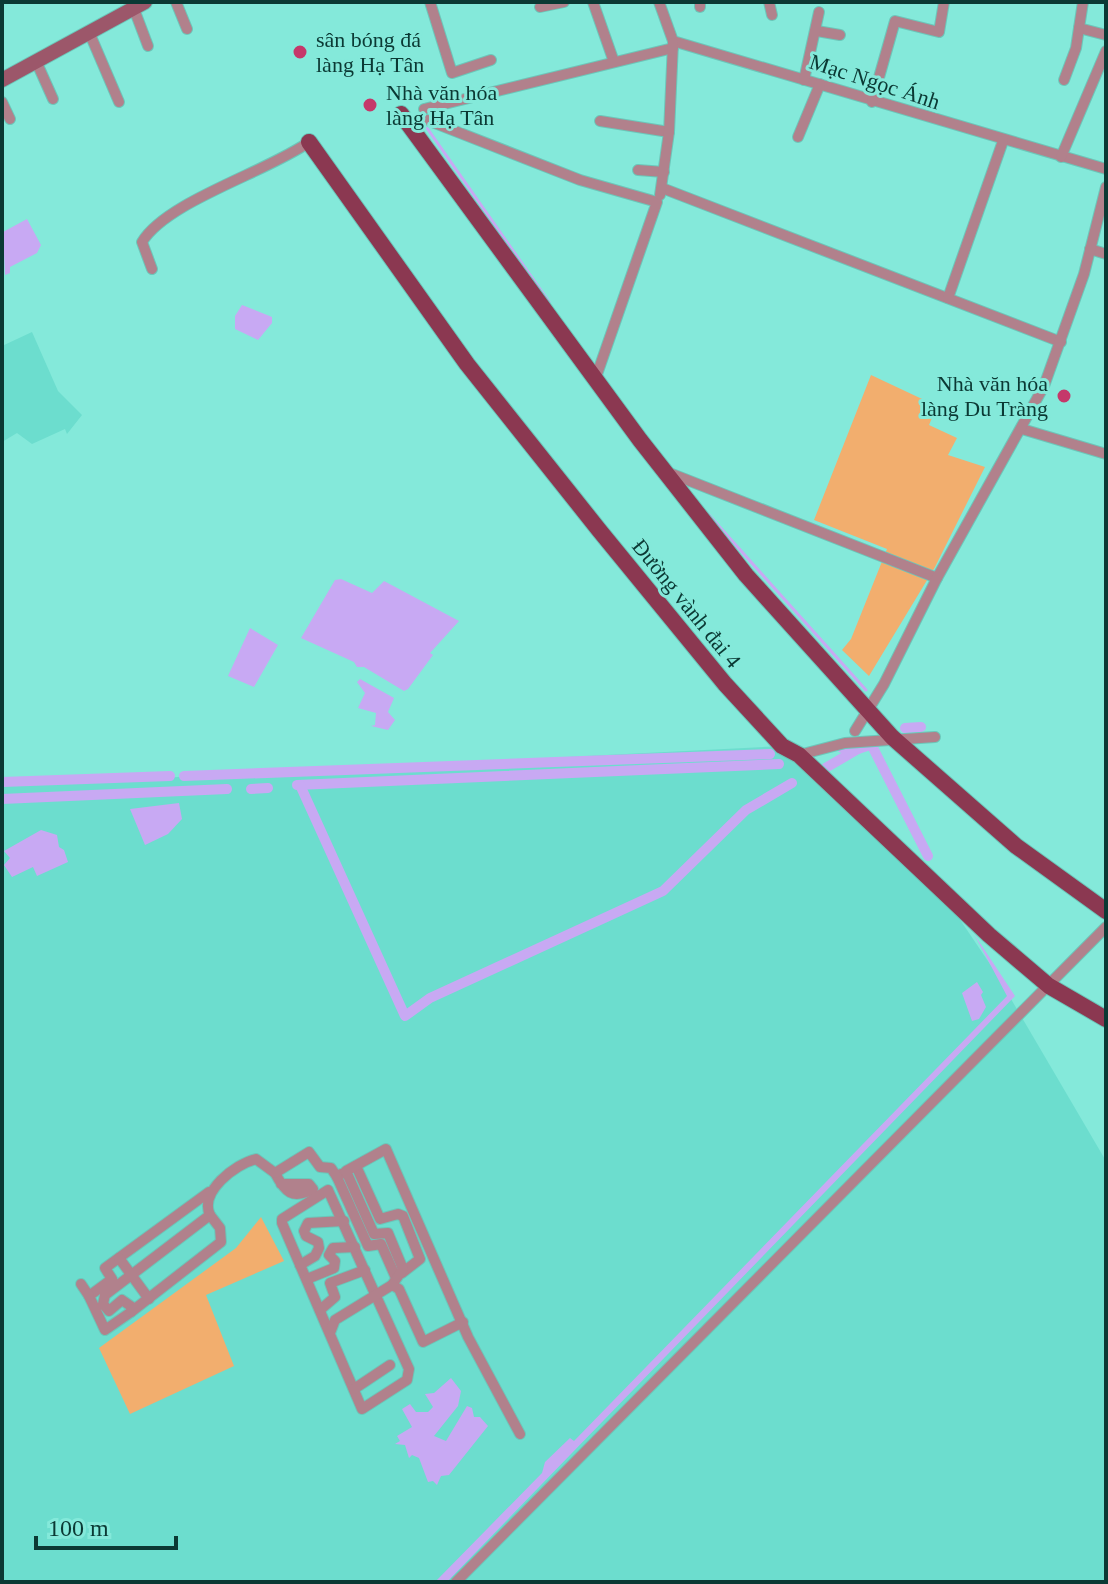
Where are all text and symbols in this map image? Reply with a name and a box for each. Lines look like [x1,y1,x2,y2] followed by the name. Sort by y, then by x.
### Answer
[316,27,424,77] place label: sân bóng đá làng Hạ Tân
[291,43,309,61] marker: sân bóng đá làng Hạ Tân
[806,49,943,114] street label: Mạc Ngọc Ánh
[386,80,497,130] place label: Nhà văn hóa làng Hạ Tân
[361,96,379,114] marker: Nhà văn hóa làng Hạ Tân
[921,371,1048,421] place label: Nhà văn hóa làng Du Tràng
[1055,387,1073,405] marker: Nhà văn hóa làng Du Tràng
[627,534,746,673] street label: Đường vành đai 4
[36,1500,176,1550] scale bar
[48,1515,109,1541] text: 100 m

